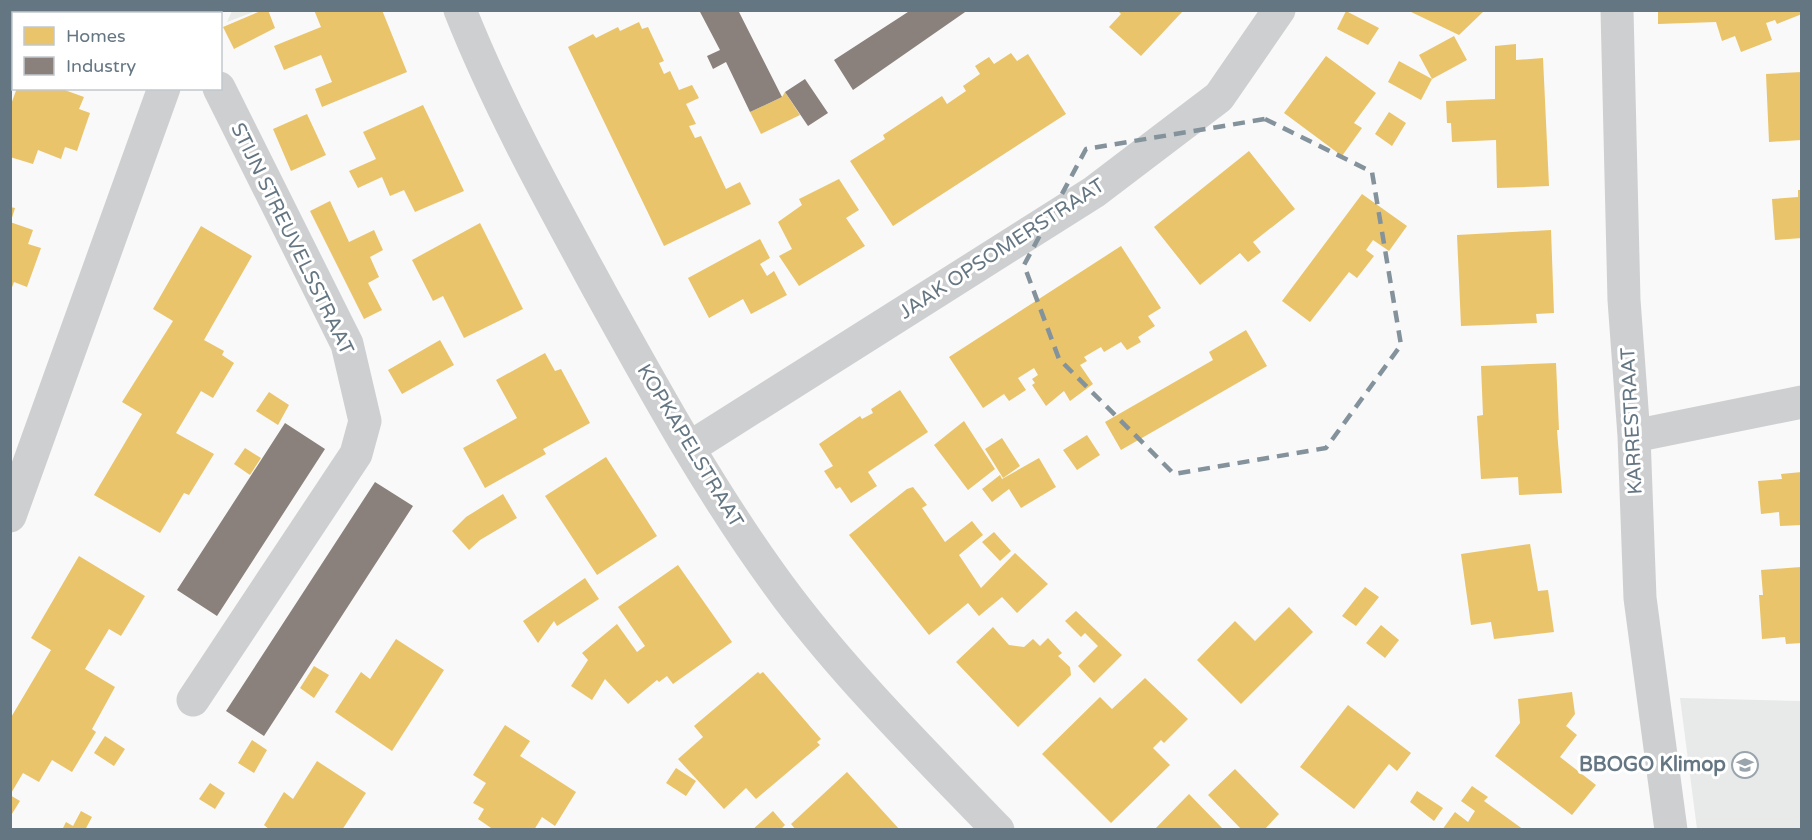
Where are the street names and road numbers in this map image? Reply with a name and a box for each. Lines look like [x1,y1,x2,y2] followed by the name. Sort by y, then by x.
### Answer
[225,119,359,359] street label: STIJN STREUVELSSTRAAT
[895,173,1109,325] street label: JAAK OPSOMERSTRAAT
[1616,347,1648,495] street label: KARRESTRAAT
[632,360,748,532] street label: KOPKAPELSTRAAT

